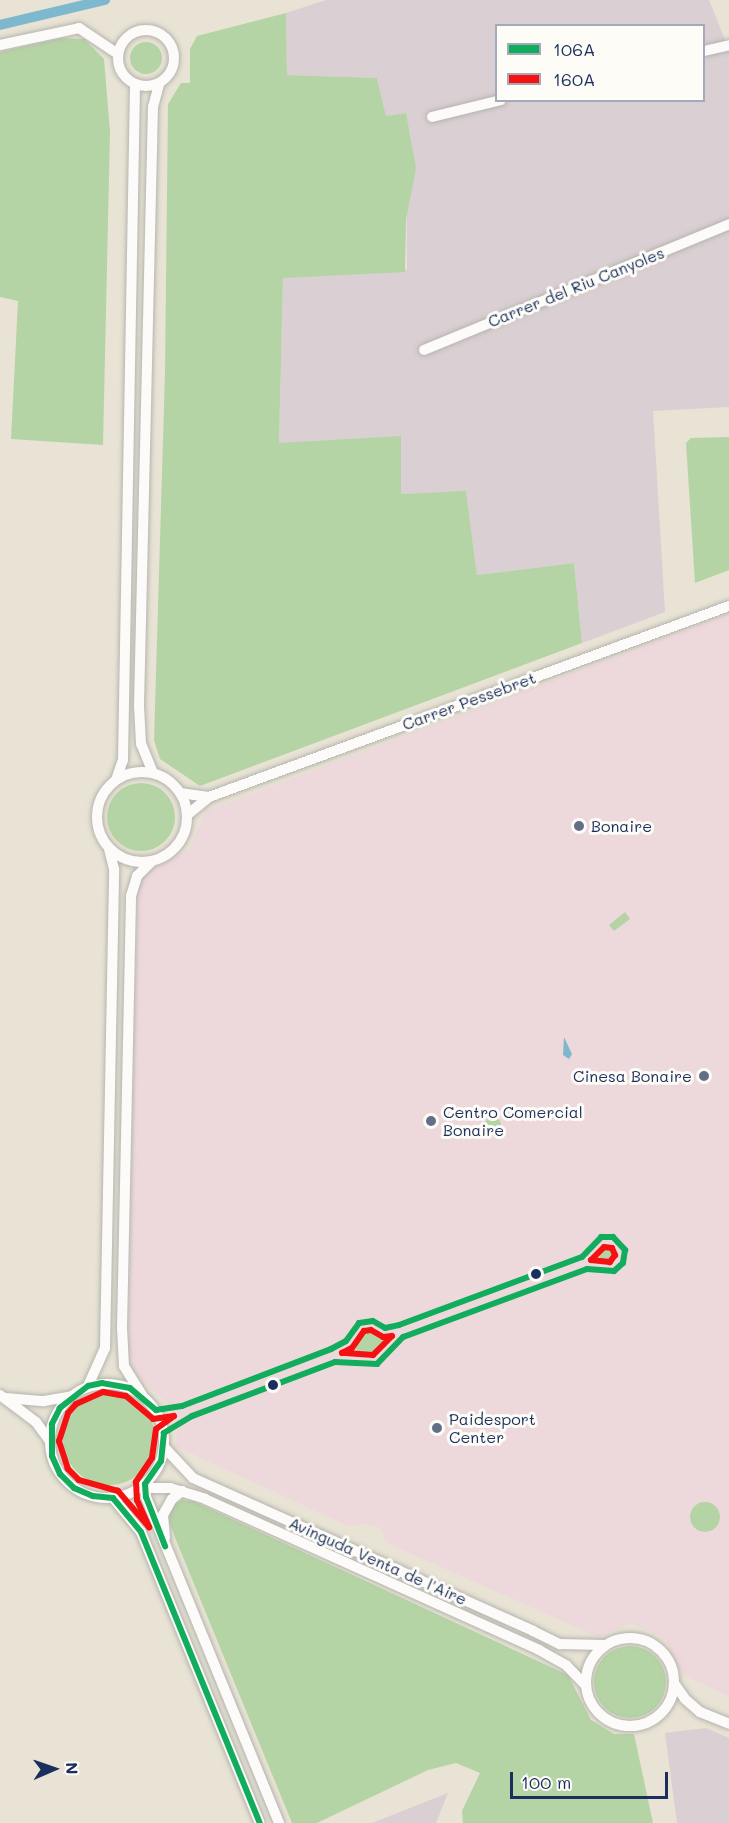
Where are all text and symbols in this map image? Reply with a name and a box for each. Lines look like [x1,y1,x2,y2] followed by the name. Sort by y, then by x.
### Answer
[495,24,705,102] legend
[553,37,595,61] text: 106A
[553,67,595,91] text: 160A
[485,243,667,331] street label: Carrer del Riu Canyoles
[400,668,538,734] street label: Carrer Pessebret
[591,816,652,836] place label: Bonaire
[572,819,586,833] marker: Bonaire
[573,1066,692,1086] place label: Cinesa Bonaire
[697,1069,711,1083] marker: Cinesa Bonaire
[443,1102,583,1140] place label: Centro Comercial Bonaire
[424,1114,438,1128] marker: Centro Comercial Bonaire
[530,1268,542,1280] unlabelled marker
[267,1379,279,1391] unlabelled marker
[449,1409,536,1447] place label: Paidesport Center
[430,1421,444,1435] marker: Paidesport Center
[286,1513,470,1609] street label: Avinguda Venta de l'Aire
[24,1739,84,1799] north arrow
[513,1760,670,1798] scale bar
[62,1762,83,1775] text: N
[521,1770,571,1794] text: 100 m

